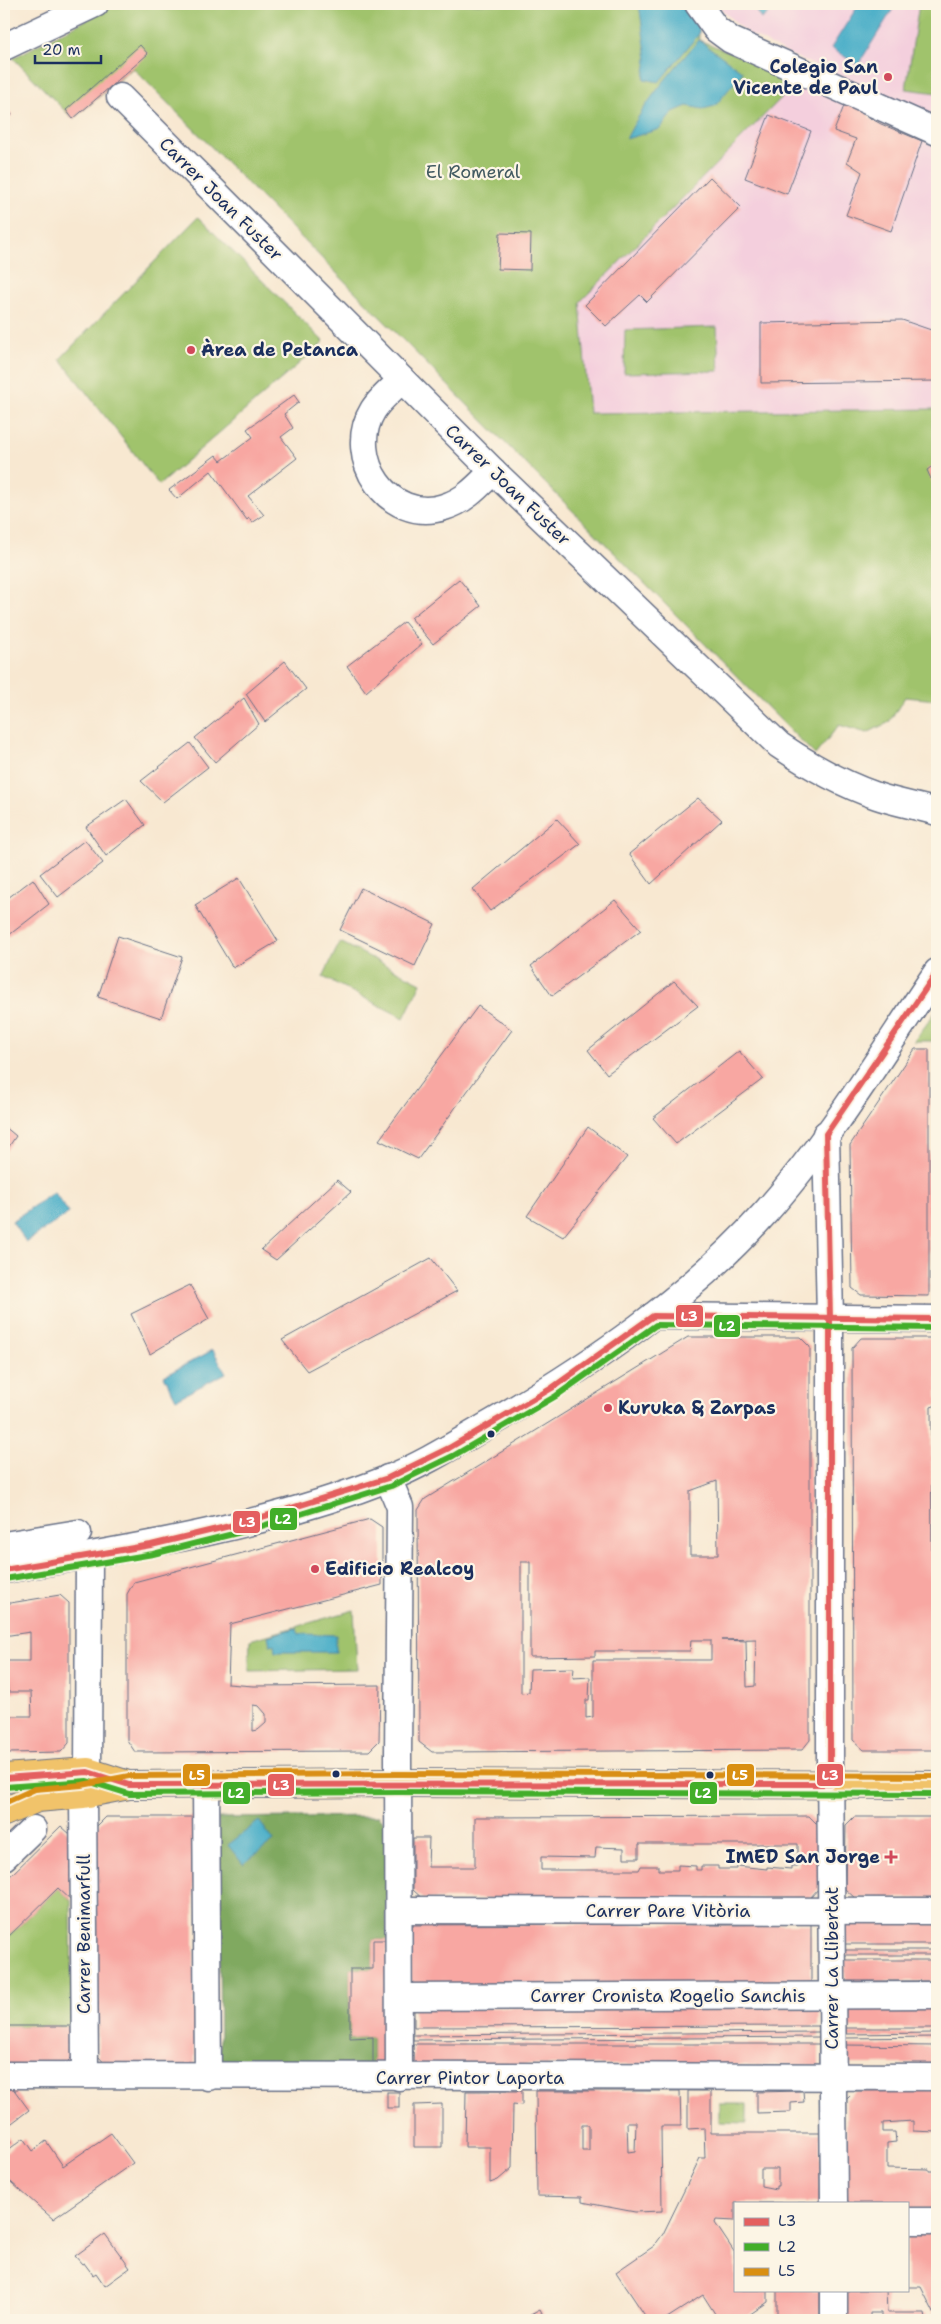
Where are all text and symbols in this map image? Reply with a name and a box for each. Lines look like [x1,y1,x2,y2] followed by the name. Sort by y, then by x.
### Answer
[35,32,101,64] scale bar
[42,40,81,60] text: 20 m
[733,55,878,100] place label: Colegio San Vicente de Paul
[882,71,894,83] marker: Colegio San Vicente de Paul
[154,132,288,266] street label: Carrer Joan Fuster
[426,160,521,184] park label: El Romeral
[201,338,359,362] place label: Àrea de Petanca
[185,344,197,356] marker: Àrea de Petanca
[440,419,576,551] street label: Carrer Joan Fuster
[675,1304,704,1328] line badge: L3
[680,1307,698,1325] text: L3
[713,1314,741,1338] line badge: L2
[718,1317,736,1335] text: L2
[618,1396,776,1420] place label: Kuruka & Zarpas
[602,1402,614,1414] marker: Kuruka & Zarpas
[486,1429,496,1439] unlabelled marker
[269,1507,298,1531] line badge: L2
[232,1510,261,1534] line badge: L3
[274,1510,292,1528] text: L2
[238,1513,256,1531] text: L3
[325,1557,474,1581] place label: Edificio Realcoy
[309,1563,321,1575] marker: Edificio Realcoy
[182,1763,211,1787] line badge: L5
[726,1763,755,1787] line badge: L5
[816,1763,844,1787] line badge: L3
[189,1766,205,1784] text: L5
[732,1766,748,1784] text: L5
[821,1766,839,1784] text: L3
[331,1769,341,1779] unlabelled marker
[705,1770,715,1780] unlabelled marker
[267,1773,295,1797] line badge: L3
[272,1776,290,1794] text: L3
[222,1781,251,1805] line badge: L2
[689,1781,718,1805] line badge: L2
[227,1784,245,1802] text: L2
[694,1784,712,1802] text: L2
[726,1845,880,1869] place label: IMED San Jorge
[884,1850,898,1864] marker: IMED San Jorge
[72,1853,96,2014] street label: Carrer Benimarfull
[820,1886,844,2049] street label: Carrer La Llibertat
[586,1899,751,1923] street label: Carrer Pare Vitòria
[530,1984,806,2008] street label: Carrer Cronista Rogelio Sanchis
[376,2066,564,2090] street label: Carrer Pintor Laporta
[734,2202,908,2292] legend
[778,2211,796,2231] text: L3
[778,2237,796,2257] text: L2
[778,2261,795,2281] text: L5

